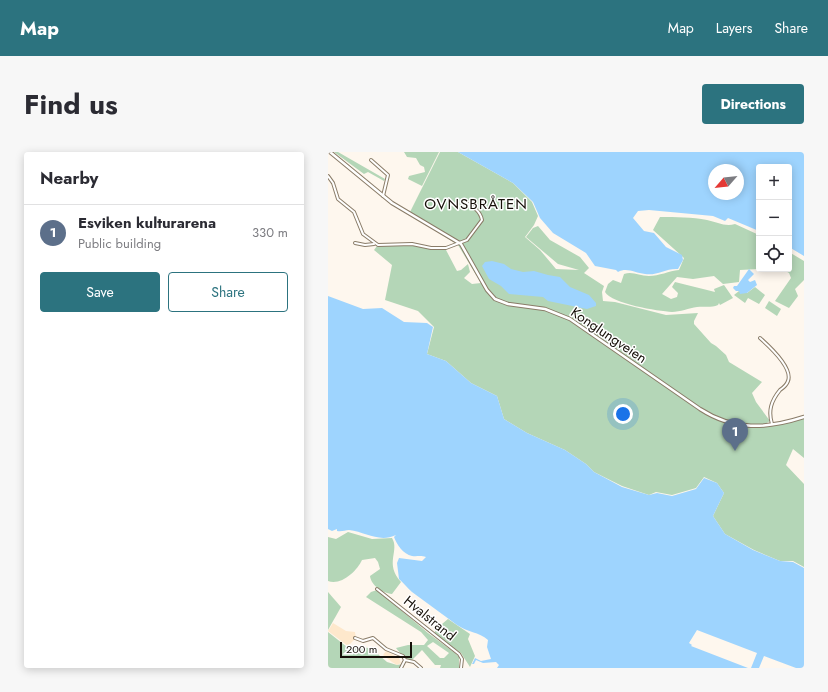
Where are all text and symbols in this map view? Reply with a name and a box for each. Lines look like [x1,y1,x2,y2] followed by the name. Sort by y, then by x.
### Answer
[20,15,59,42] text: Map
[668,18,694,38] text: Map
[716,18,752,38] text: Layers
[774,18,808,38] text: Share
[24,84,118,125] text: Find us
[702,84,804,124] button: Directions
[708,164,744,200] north arrow
[756,164,792,272] map controls
[756,164,792,200] button: +
[40,166,98,190] text: Nearby
[424,193,528,215] district label: OVNSBRÅTEN
[756,200,792,236] button: −
[78,212,216,234] text: Esviken kulturarena
[50,223,56,242] text: 1
[252,223,288,242] text: 330 m
[78,234,161,253] text: Public building
[756,236,792,272] button: locate
[40,272,160,312] button: Save
[168,272,288,312] button: Share
[567,302,651,368] street label: Konglungveien
[613,404,633,424] your location
[722,418,748,451] pin: 1
[400,591,460,645] street label: Hvalstrand
[340,640,412,659] scale bar
[346,641,377,657] text: 200 m

